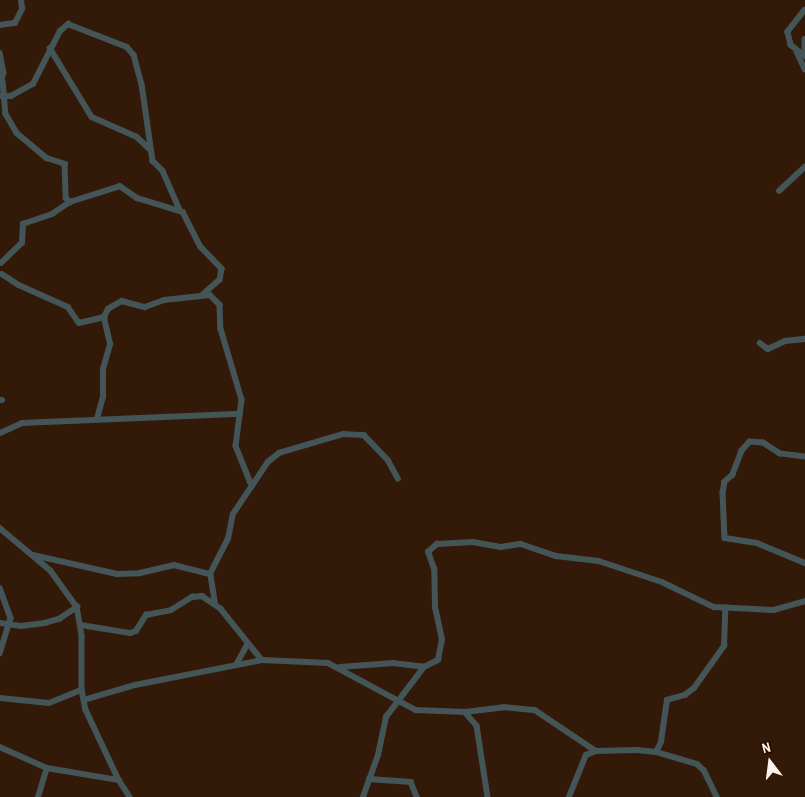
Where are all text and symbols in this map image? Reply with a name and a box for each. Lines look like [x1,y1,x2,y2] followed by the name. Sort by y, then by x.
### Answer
[745,737,795,787] north arrow
[760,738,772,757] text: N

